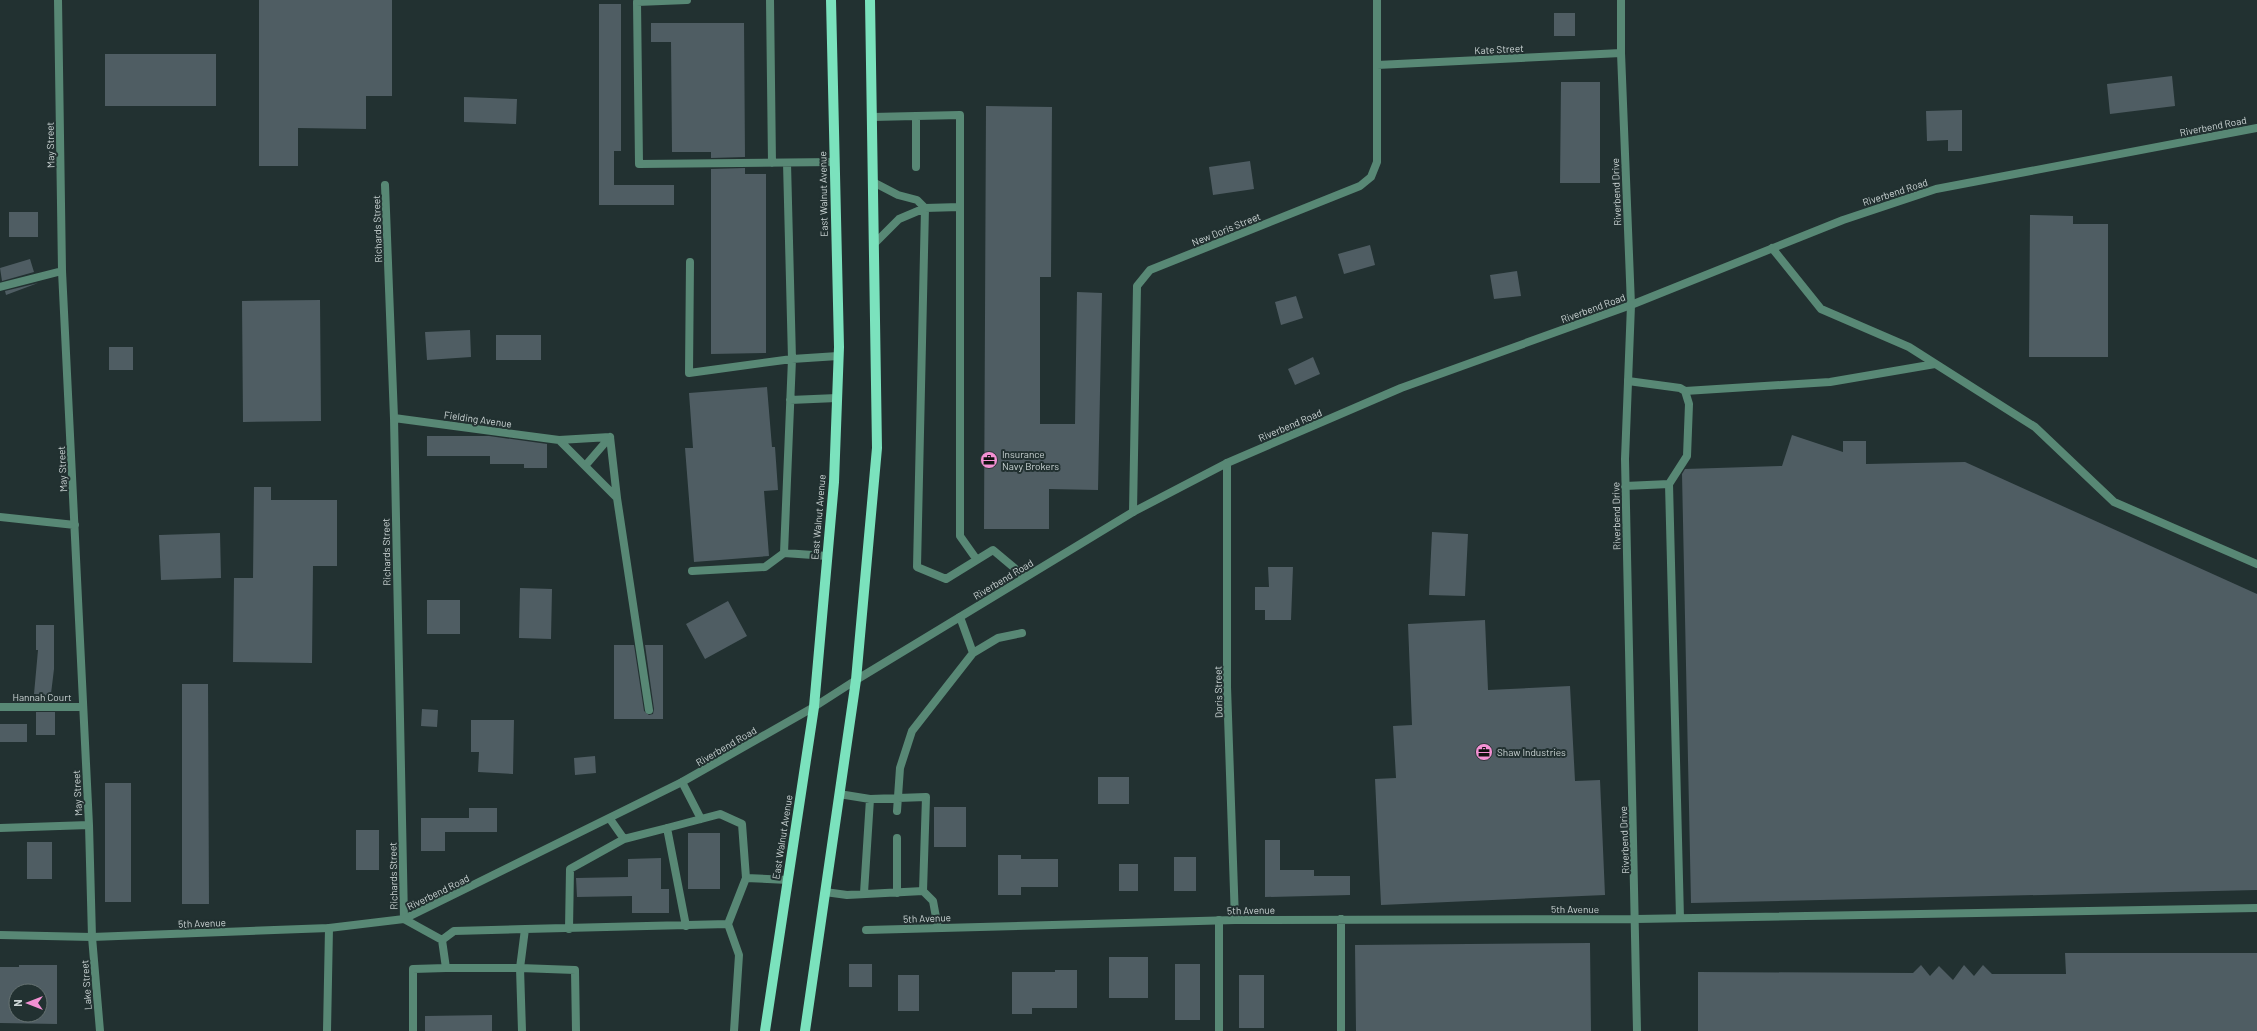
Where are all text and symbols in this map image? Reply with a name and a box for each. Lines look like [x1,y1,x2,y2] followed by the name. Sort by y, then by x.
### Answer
[1474,42,1524,56] street label: Kate Street
[2179,114,2247,138] street label: Riverbend Road
[44,121,56,168] street label: May Street
[816,151,830,237] street label: East Walnut Avenue
[1609,158,1623,226] street label: Riverbend Drive
[1861,176,1929,208] street label: Riverbend Road
[370,195,384,263] street label: Richards Street
[1190,210,1262,248] street label: New Doris Street
[1559,291,1627,325] street label: Riverbend Road
[1256,406,1324,444] street label: Riverbend Road
[443,408,513,430] street label: Fielding Avenue
[55,445,69,492] street label: May Street
[1002,448,1059,472] place label: Insurance Navy Brokers
[979,450,999,470] office icon: Insurance Navy Brokers
[808,474,828,560] street label: East Walnut Avenue
[1609,482,1623,550] street label: Riverbend Drive
[379,518,393,586] street label: Richards Street
[971,556,1035,602] street label: Riverbend Road
[1212,666,1224,718] street label: Doris Street
[12,691,72,703] street label: Hannah Court
[694,724,758,768] street label: Riverbend Road
[1474,742,1494,762] office icon: Shaw Industries
[1497,746,1566,758] place label: Shaw Industries
[70,769,84,816] street label: May Street
[769,794,795,880] street label: East Walnut Avenue
[1617,806,1631,874] street label: Riverbend Drive
[386,842,400,910] street label: Richards Street
[405,872,471,912] street label: Riverbend Road
[1551,903,1599,915] street label: 5th Avenue
[1227,904,1275,916] street label: 5th Avenue
[903,911,951,925] street label: 5th Avenue
[178,916,226,930] street label: 5th Avenue
[78,959,94,1010] street label: Lake Street
[8,983,48,1023] north arrow
[11,999,24,1007] text: N

